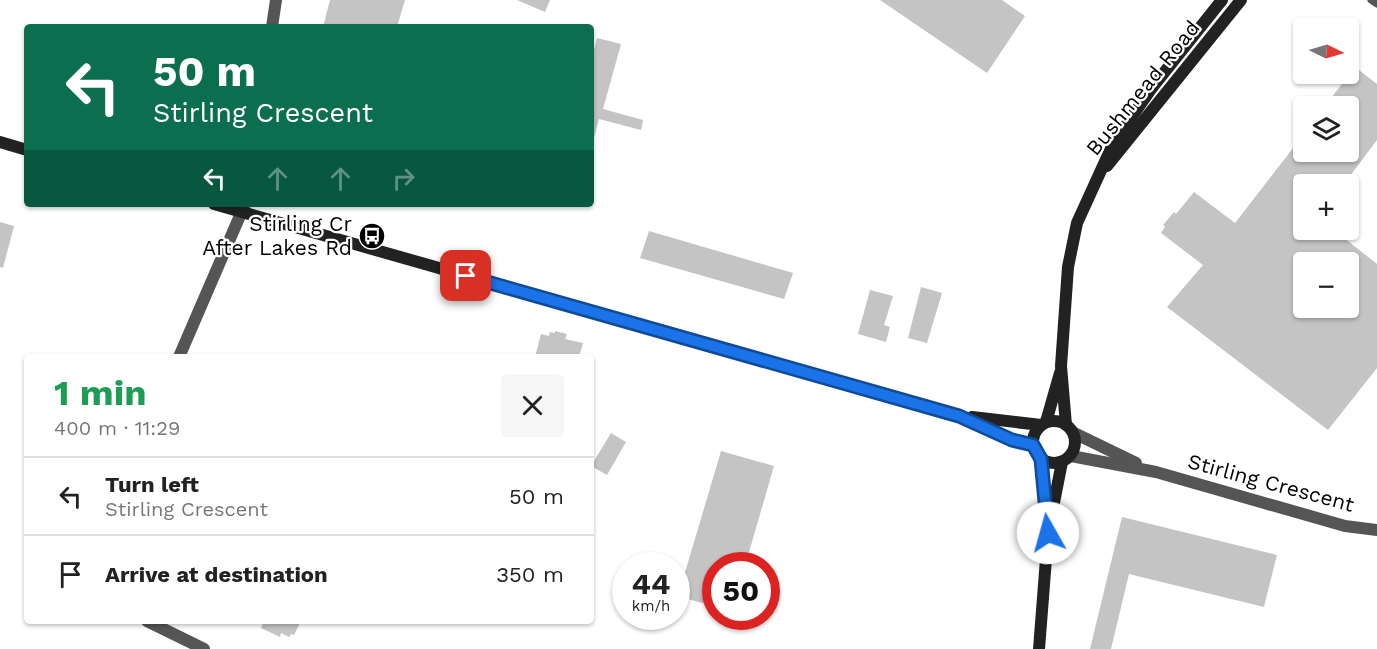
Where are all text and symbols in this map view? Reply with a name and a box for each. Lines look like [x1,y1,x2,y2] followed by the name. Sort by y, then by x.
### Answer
[1081,15,1205,160] street label: Bushmead Road
[1293,18,1359,84] north arrow
[1293,18,1359,318] map controls
[153,47,256,96] text: 50 m
[54,48,132,126] icon: left
[1293,96,1359,162] button: layers
[153,97,373,129] text: Stirling Crescent
[198,162,231,195] icon: left
[261,162,294,195] icon: ahead
[324,162,357,195] icon: ahead
[387,162,420,195] icon: right
[1293,174,1359,240] button: +
[202,211,352,260] place label: Stirling Cr After Lakes Rd
[357,221,387,251] bus stop icon: Stirling Cr After Lakes Rd
[440,250,491,301] pin
[1293,252,1359,318] button: −
[449,259,482,292] icon: arrive
[54,372,146,414] text: 1 min
[501,374,564,437] button: close
[54,416,180,440] text: 400 m · 11:29
[1185,448,1357,517] street label: Stirling Crescent
[105,472,199,497] text: Turn left
[54,480,87,513] icon: left
[509,484,564,509] text: 50 m
[105,497,268,521] text: Stirling Crescent
[1016,501,1080,565] position arrow
[702,552,780,630] speed limit sign: 50
[54,558,87,591] icon: arrive
[105,562,328,587] text: Arrive at destination
[496,562,564,587] text: 350 m
[632,566,670,601] text: 44
[632,597,670,615] text: km/h

